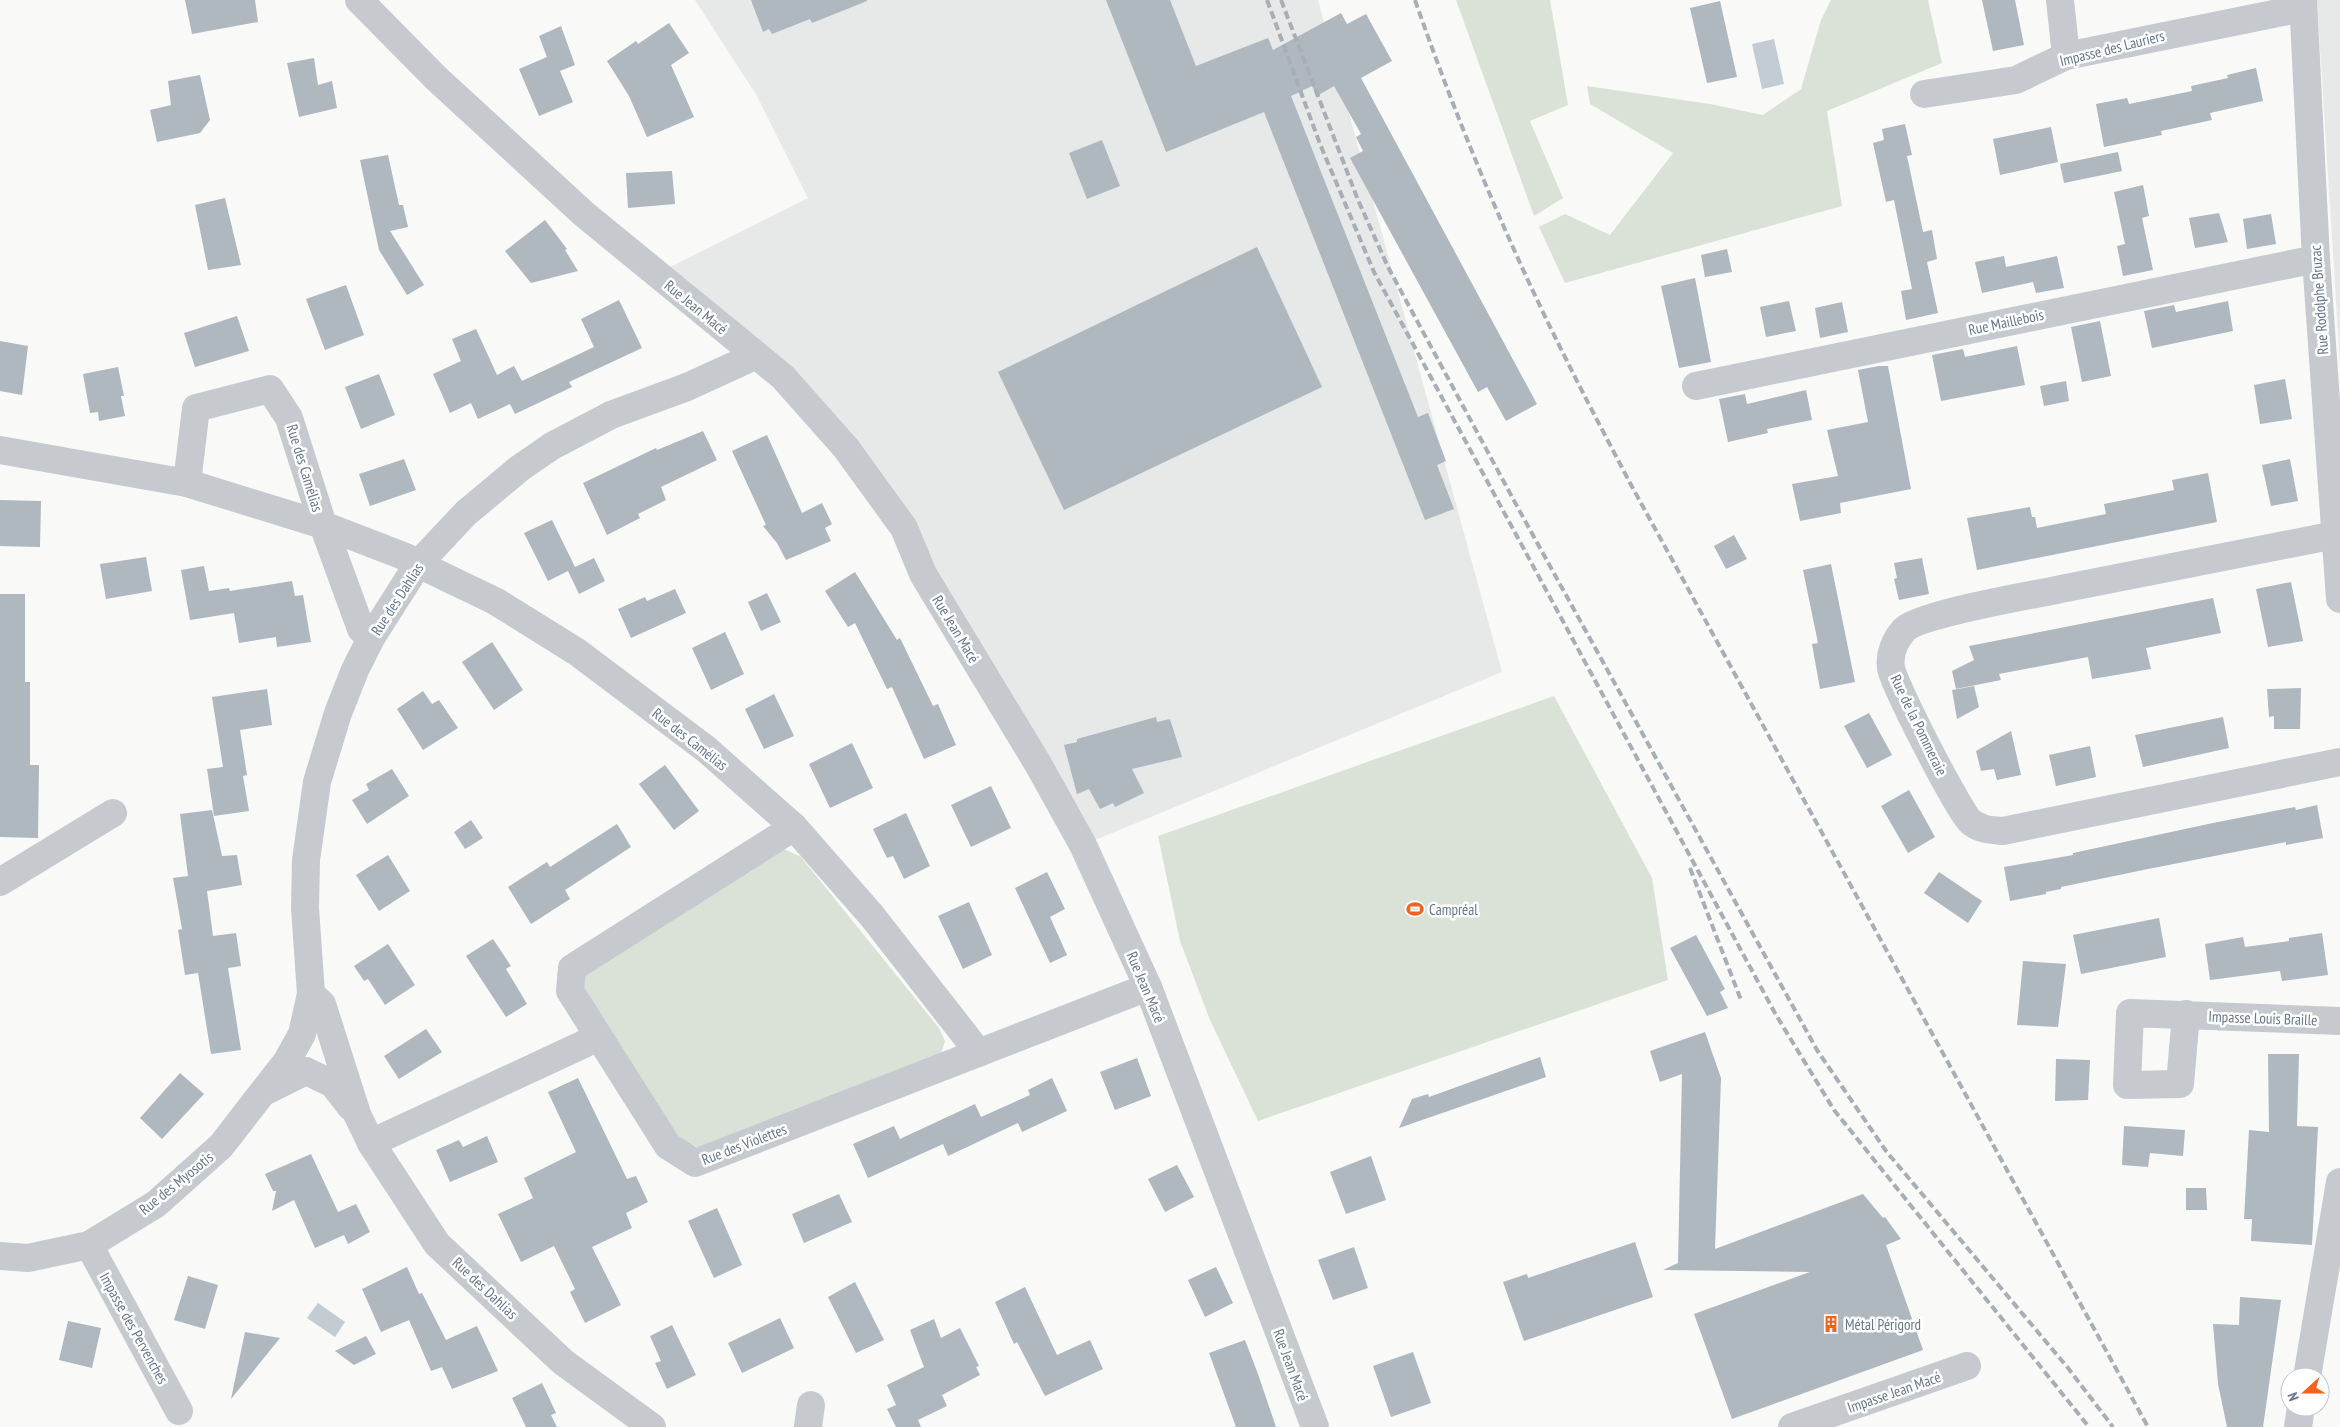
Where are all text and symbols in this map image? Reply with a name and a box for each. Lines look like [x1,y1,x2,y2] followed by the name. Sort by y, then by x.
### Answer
[2058,26,2166,70] street label: Impasse des Lauriers
[2306,244,2332,355] street label: Rue Rodolphe Bruzac
[661,276,731,338] street label: Rue Jean Macé
[1967,305,2045,339] street label: Rue Maillebois
[283,422,327,514] street label: Rue des Camélias
[367,559,427,639] street label: Rue des Dahlias
[928,592,984,666] street label: Rue Jean Macé
[1886,672,1952,778] street label: Rue de la Pommeraie
[648,704,732,774] street label: Rue des Camélias
[1405,899,1425,919] sports icon: Campréal
[1429,900,1478,919] place label: Campréal
[1123,949,1169,1025] street label: Rue Jean Macé
[2208,1007,2318,1029] street label: Impasse Louis Braille
[699,1119,789,1169] street label: Rue des Violettes
[135,1147,217,1219] street label: Rue des Myosotis
[448,1253,522,1323] street label: Rue des Dahlias
[95,1269,173,1387] street label: Impasse des Pervenches
[1821,1314,1841,1334] building icon: Métal Périgord
[1845,1315,1921,1334] place label: Métal Périgord
[1269,1326,1313,1404] street label: Rue Jean Macé
[1845,1367,1943,1417] street label: Impasse Jean Macé
[2280,1367,2330,1417] north arrow
[2283,1390,2303,1403] text: N

